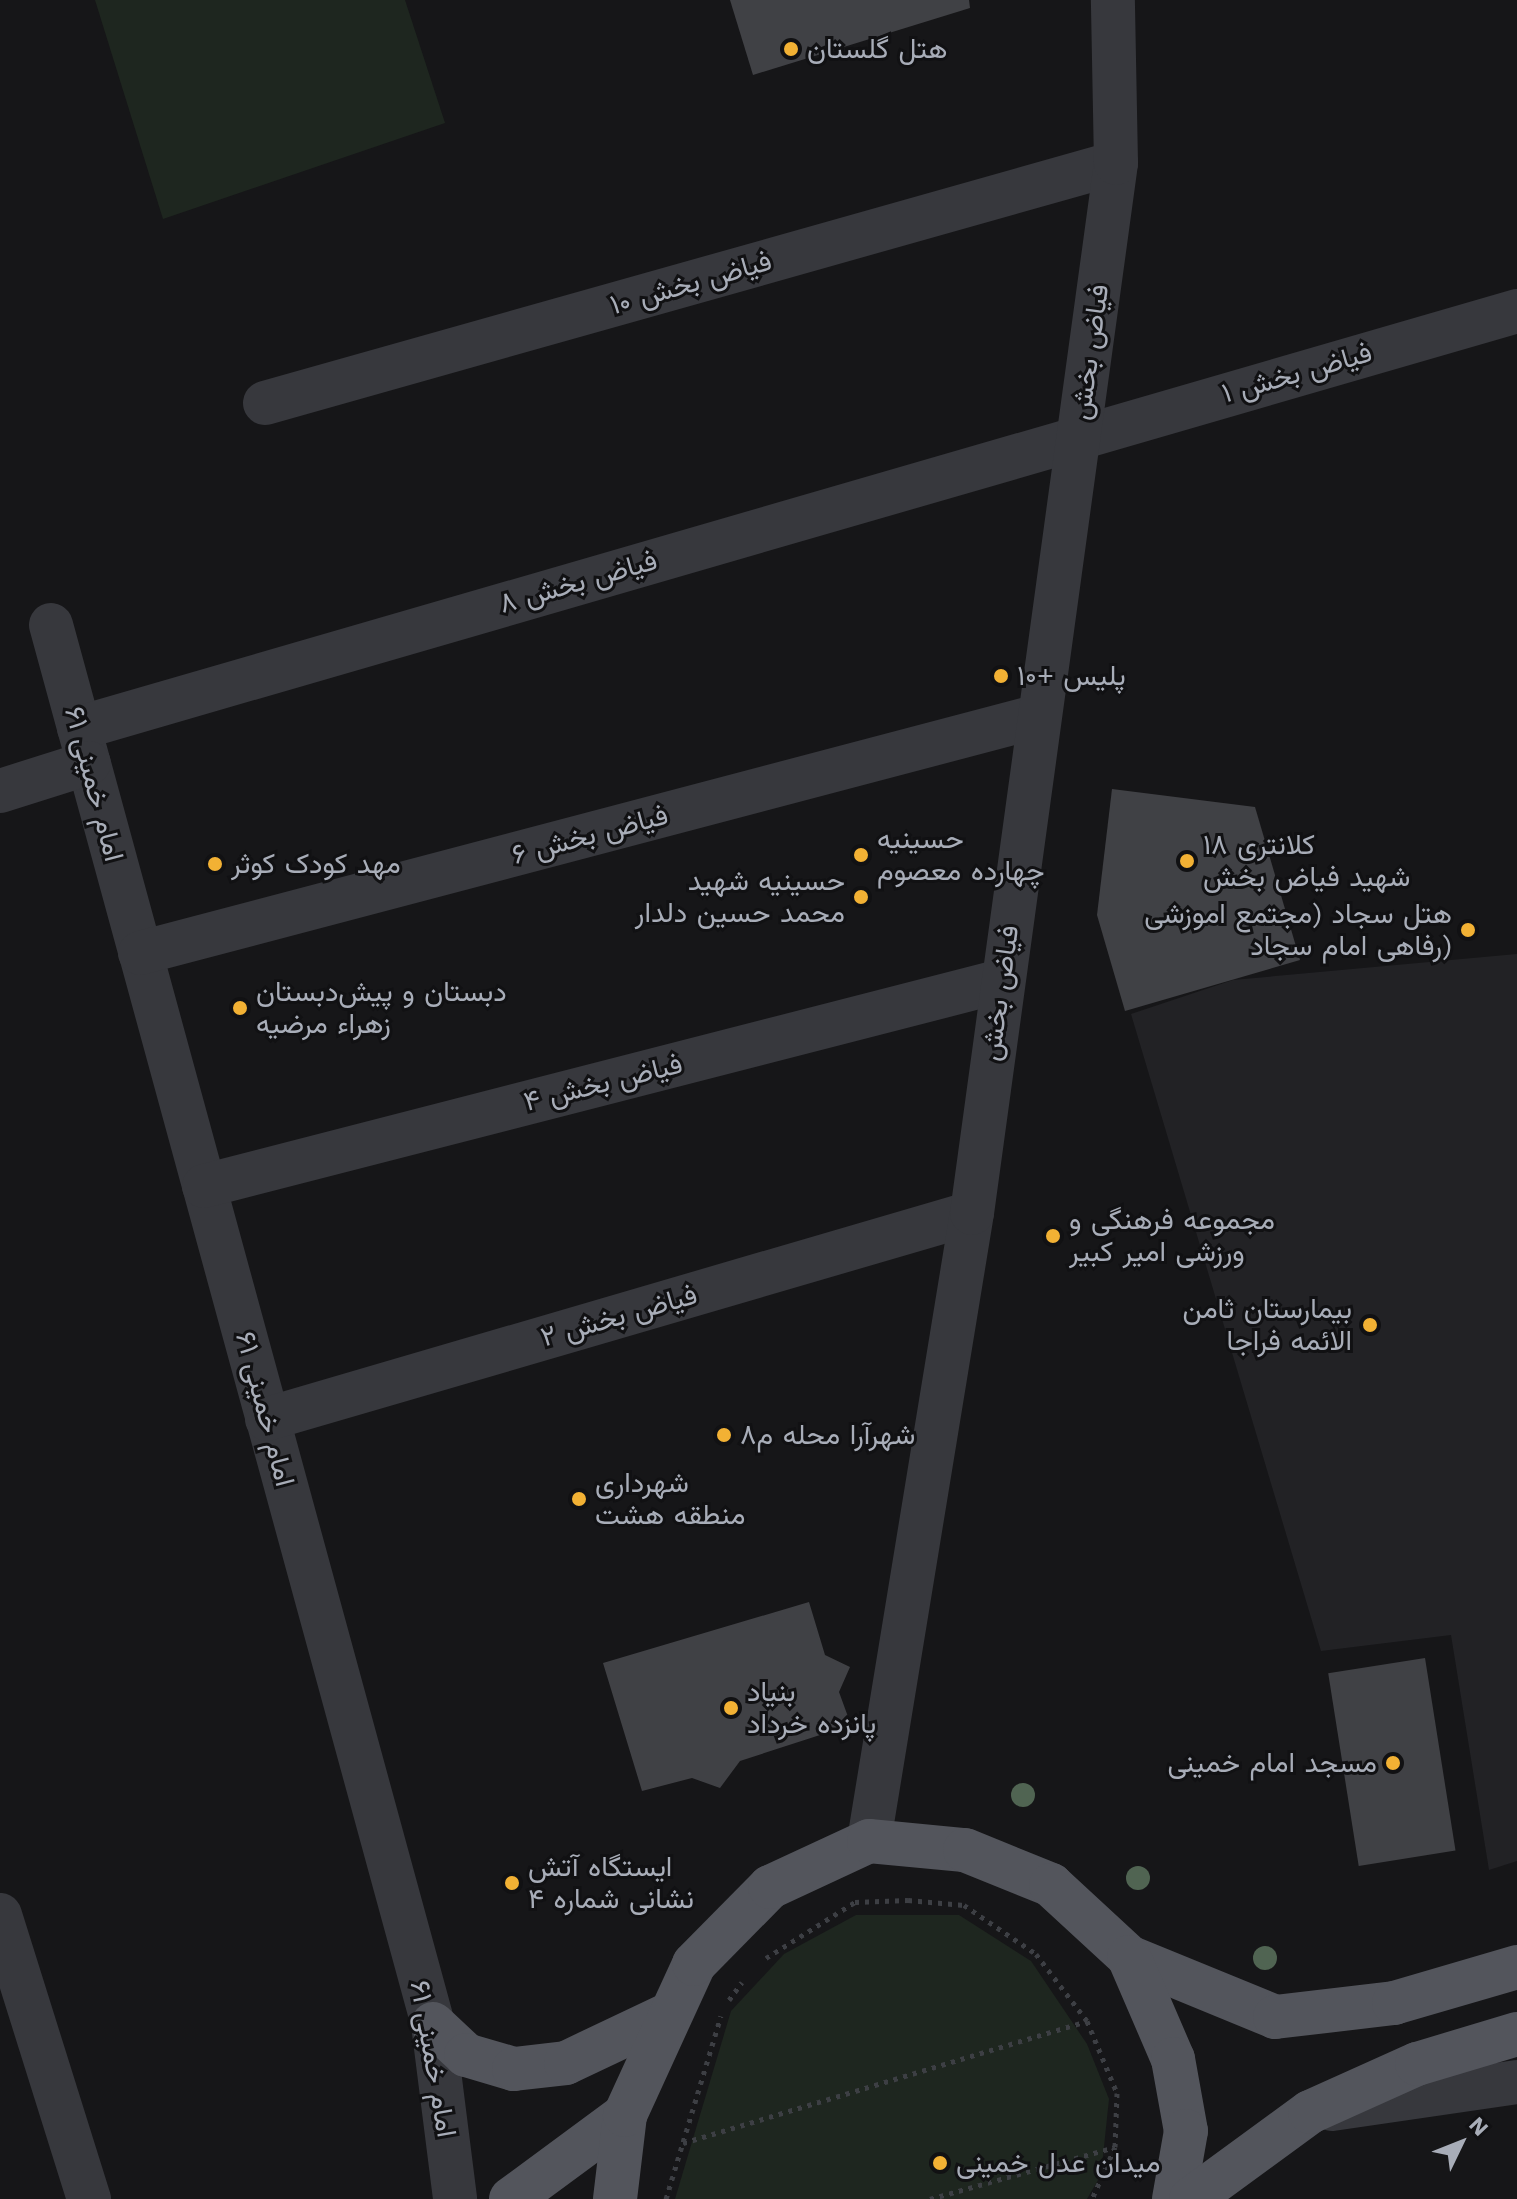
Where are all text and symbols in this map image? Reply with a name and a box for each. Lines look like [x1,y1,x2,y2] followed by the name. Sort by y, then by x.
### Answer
[807,32,947,66] place label: هتل گلستان
[782,40,800,58] marker: هتل گلستان
[606,244,776,322] street label: فیاض بخش ۱۰
[1064,282,1116,422] street label: فیاض بخش
[1218,336,1376,410] street label: فیاض بخش ۱
[495,543,661,621] street label: فیاض بخش ۸
[1017,659,1126,693] place label: پلیس +۱۰
[992,667,1010,685] marker: پلیس +۱۰
[57,703,131,865] street label: امام خمینی ۶۱
[508,798,672,872] street label: فیاض بخش ۶
[877,822,1045,888] place label: حسینیه چهارده معصوم
[1203,828,1410,894] place label: کلانتری ۱۸ شهید فیاض بخش
[852,846,870,864] marker: حسینیه چهارده معصوم
[231,847,401,881] place label: مهد کودک کوثر
[1178,852,1196,870] marker: کلانتری ۱۸ شهید فیاض بخش
[206,855,224,873] marker: مهد کودک کوثر
[635,864,845,930] place label: حسینیه شهید محمد حسین دلدار
[852,888,870,906] marker: حسینیه شهید محمد حسین دلدار
[1144,897,1452,963] place label: هتل سجاد (مجتمع اموزشی رفاهی امام سجاد)
[1459,921,1477,939] marker: هتل سجاد (مجتمع اموزشی رفاهی امام سجاد)
[974,923,1026,1063] street label: فیاض بخش
[256,975,507,1041] place label: دبستان و پیش‌دبستان زهراء مرضیه
[231,999,249,1017] marker: دبستان و پیش‌دبستان زهراء مرضیه
[520,1047,686,1119] street label: فیاض بخش ۴
[1069,1203,1275,1269] place label: مجموعه فرهنگی و ورزشی امیر کبیر
[1044,1227,1062,1245] marker: مجموعه فرهنگی و ورزشی امیر کبیر
[537,1278,701,1354] street label: فیاض بخش ۲
[1182,1292,1352,1358] place label: بیمارستان ثامن الائمه فراجا
[1359,1314,1381,1336] marker: بیمارستان ثامن الائمه فراجا
[228,1328,302,1490] street label: امام خمینی ۶۱
[740,1418,915,1452] place label: شهرآرا محله م۸
[715,1426,733,1444] marker: شهرآرا محله م۸
[595,1466,745,1532] place label: شهرداری منطقه هشت
[570,1490,588,1508] marker: شهرداری منطقه هشت
[747,1675,876,1741] place label: بنیاد پانزده خرداد
[722,1699,740,1717] marker: بنیاد پانزده خرداد
[1167,1746,1377,1780] place label: مسجد امام خمینی
[1384,1754,1402,1772] marker: مسجد امام خمینی
[528,1850,694,1916] place label: ایستگاه آتش نشانی شماره ۴
[503,1874,521,1892] marker: ایستگاه آتش نشانی شماره ۴
[403,1978,463,2140] street label: امام خمینی ۶۱
[1421,2103,1501,2183] north arrow
[1464,2112,1494,2141] text: N
[956,2146,1160,2180] place label: میدان عدل خمینی
[931,2154,949,2172] marker: میدان عدل خمینی

